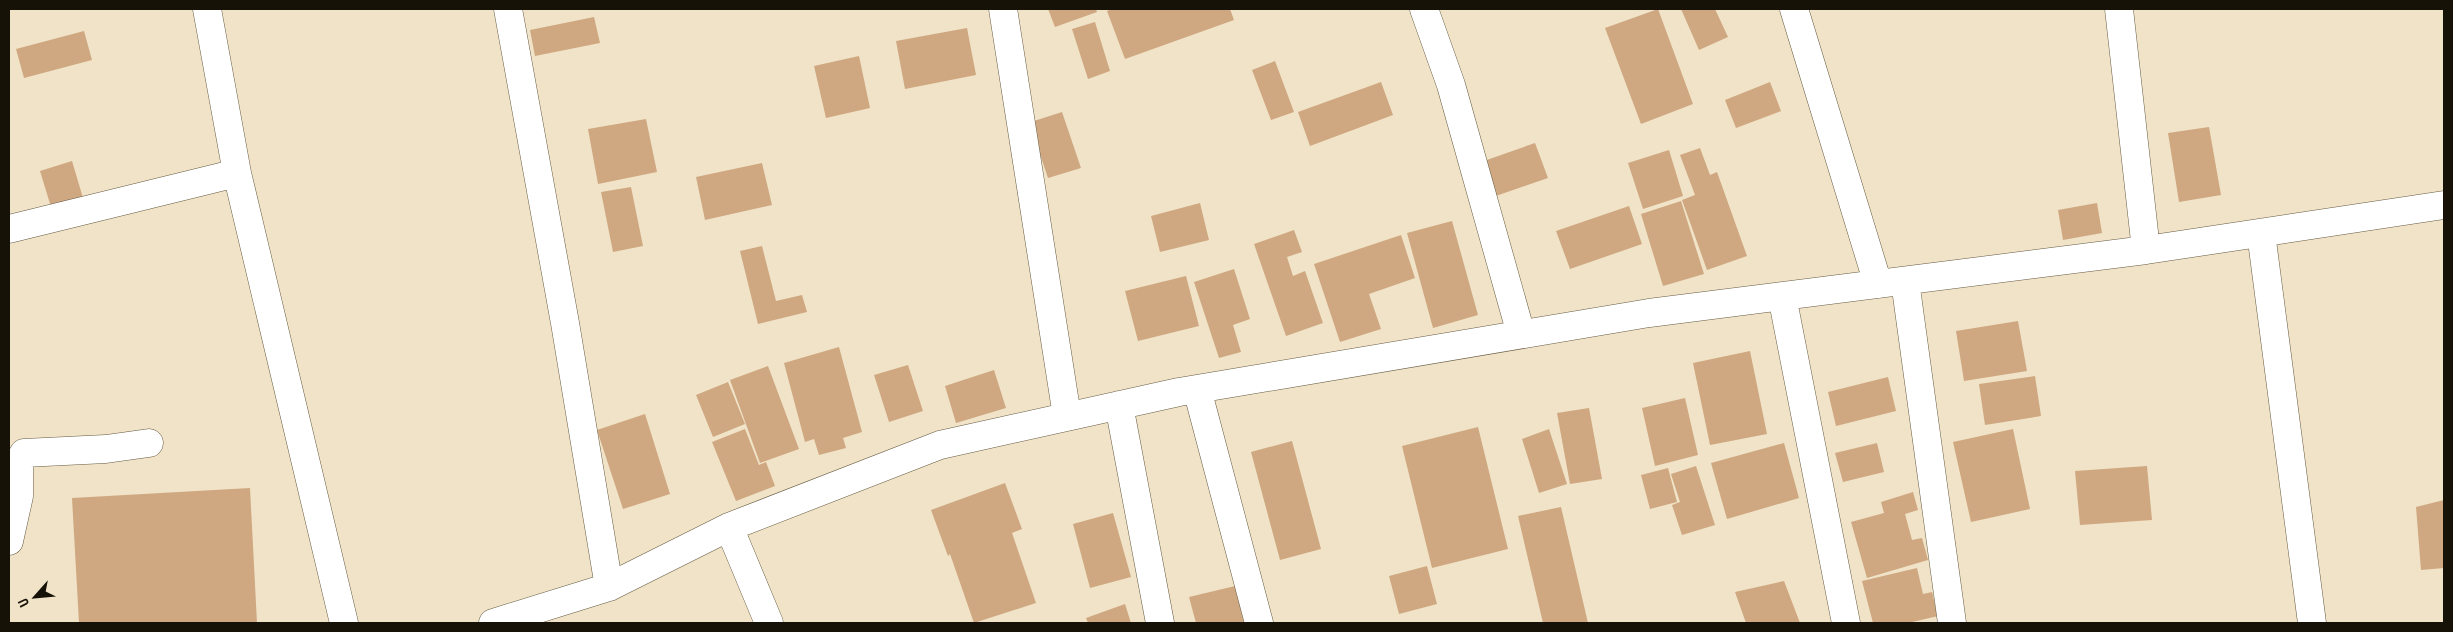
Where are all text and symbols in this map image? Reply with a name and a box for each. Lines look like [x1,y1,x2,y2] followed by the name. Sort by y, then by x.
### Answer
[10,572,60,622] north arrow
[14,596,33,610] text: U

